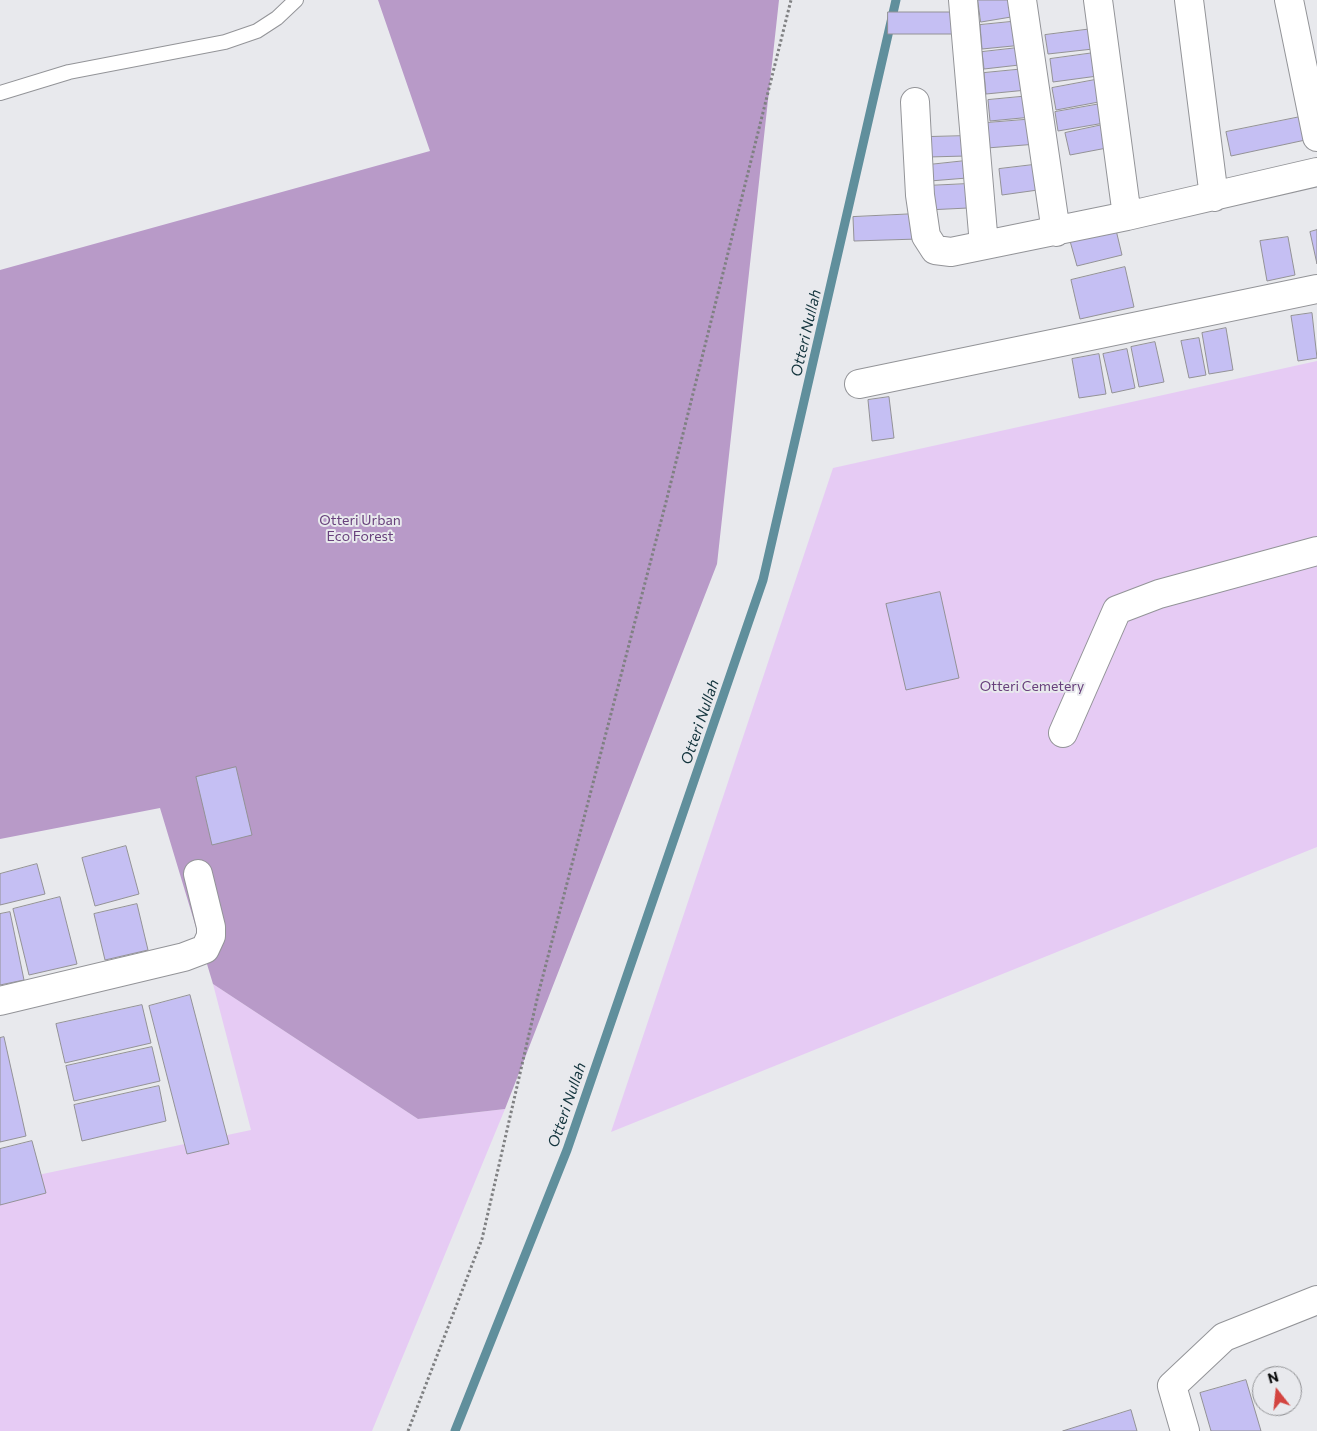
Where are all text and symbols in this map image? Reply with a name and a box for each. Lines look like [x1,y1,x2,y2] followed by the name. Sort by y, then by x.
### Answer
[787,288,825,378] water label: Otteri Nullah
[319,512,401,544] park label: Otteri Urban Eco Forest
[677,677,723,767] water label: Otteri Nullah
[980,678,1084,694] park label: Otteri Cemetery
[544,1060,590,1150] water label: Otteri Nullah
[1252,1366,1302,1416] north arrow
[1266,1367,1280,1387] text: N

